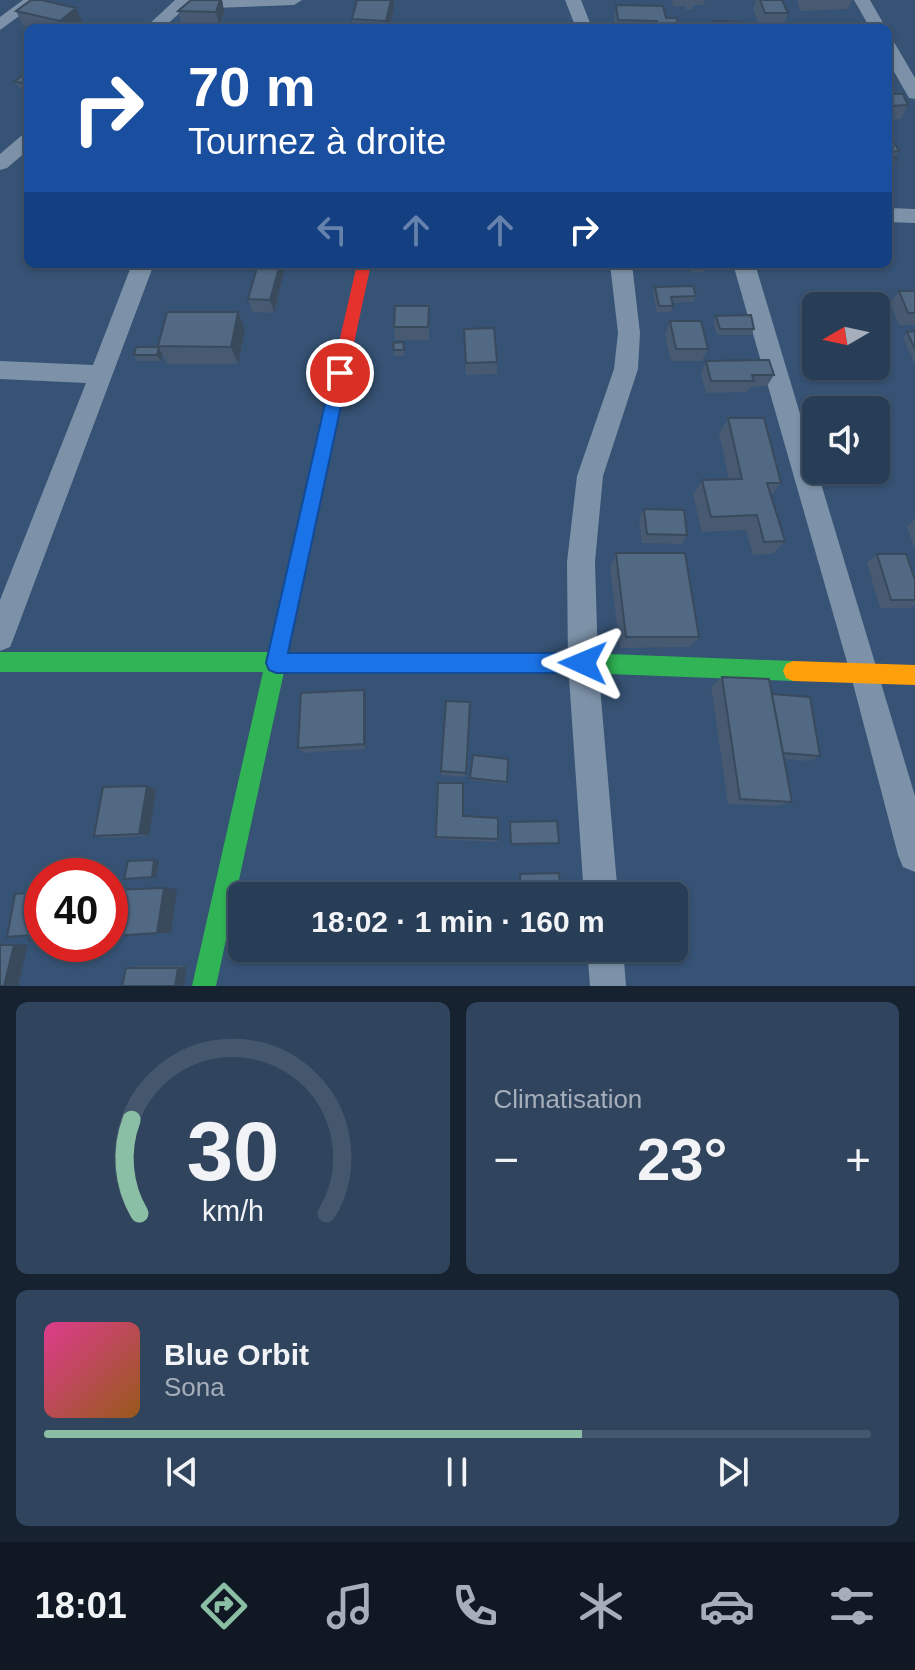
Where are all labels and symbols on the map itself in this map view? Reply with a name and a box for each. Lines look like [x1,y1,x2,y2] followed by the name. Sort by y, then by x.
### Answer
[802,292,890,380] north arrow
[306,339,374,407] pin
[541,621,625,705] position arrow
[24,858,128,962] speed limit sign: 40

